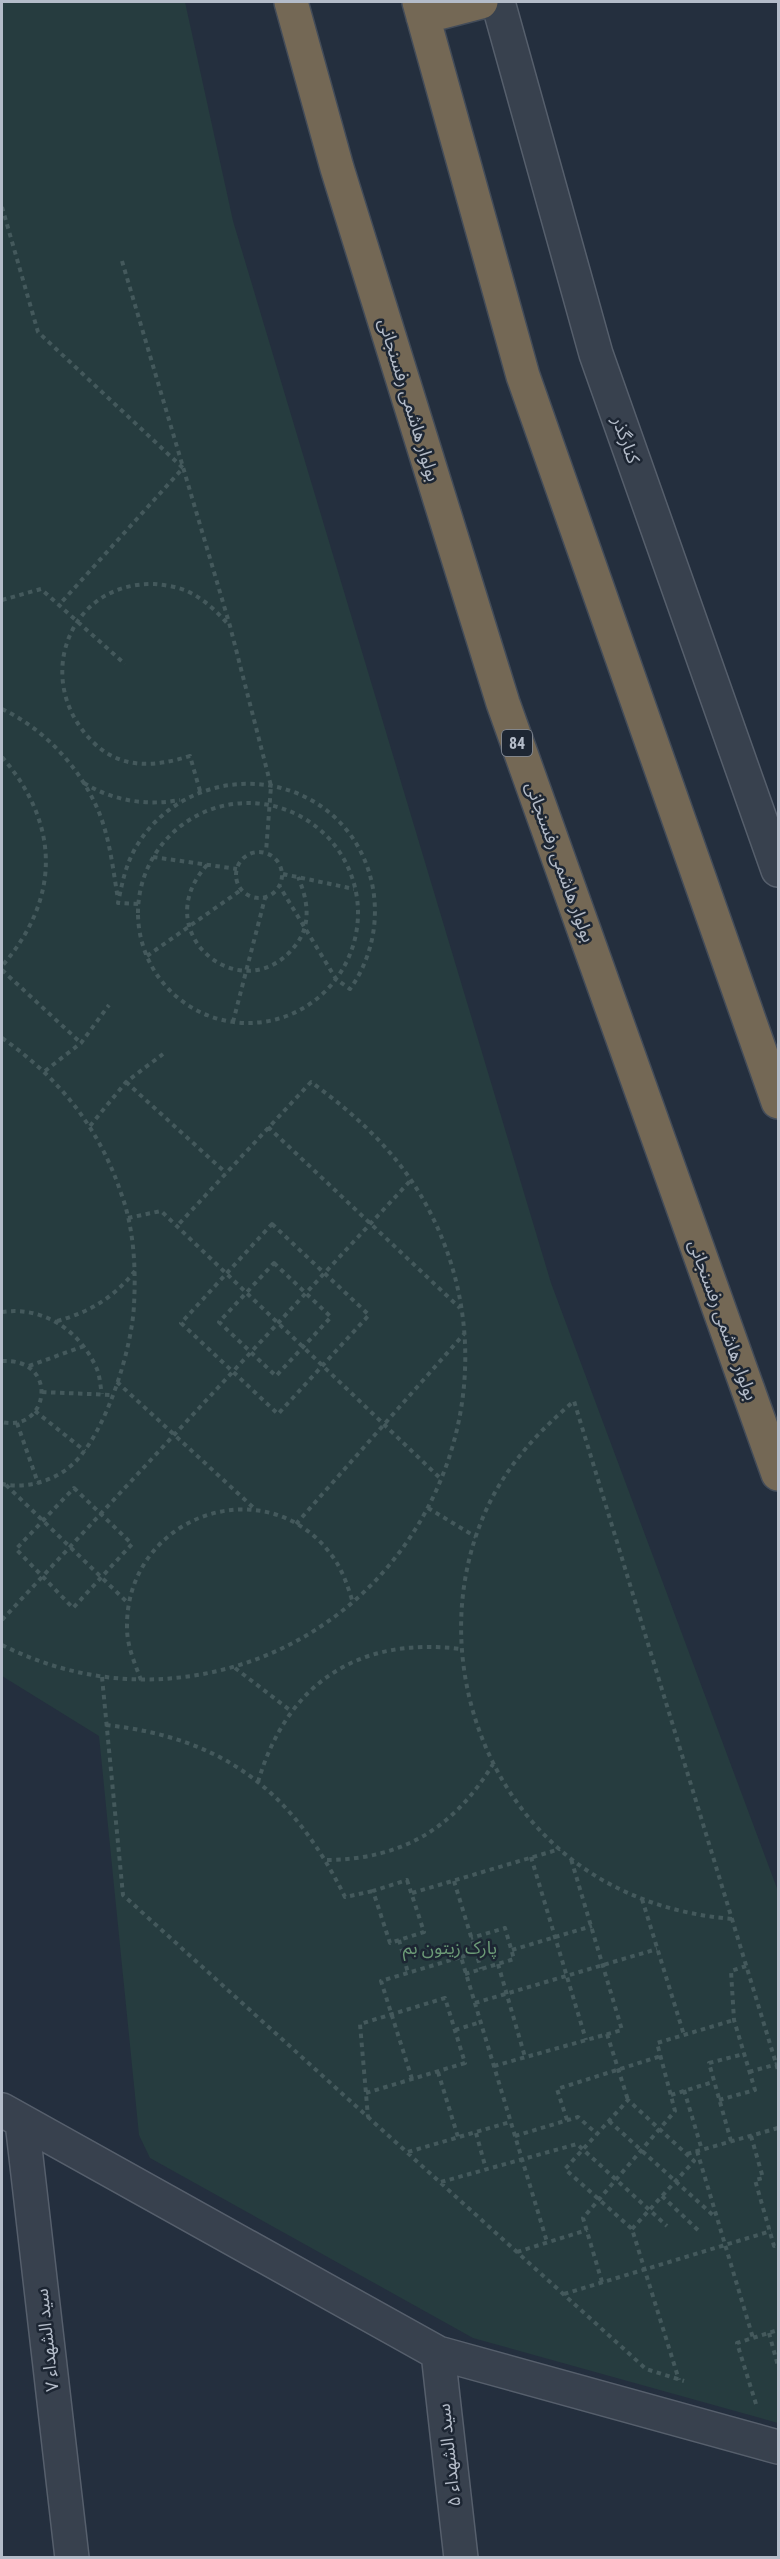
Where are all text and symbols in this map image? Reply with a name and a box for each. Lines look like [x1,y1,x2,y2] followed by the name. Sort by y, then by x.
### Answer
[374,316,444,484] street label: بولوار هاشمی رفسنجانی
[607,413,645,467] street label: کنارگذر
[502,730,532,756] road number: 84
[521,779,599,945] street label: بولوار هاشمی رفسنجانی
[684,1237,762,1403] street label: بولوار هاشمی رفسنجانی
[403,1937,497,1961] park label: پارک زیتون بم
[31,2287,62,2393] street label: سید الشهداء ۷
[433,2402,464,2508] street label: سید الشهداء ۵

